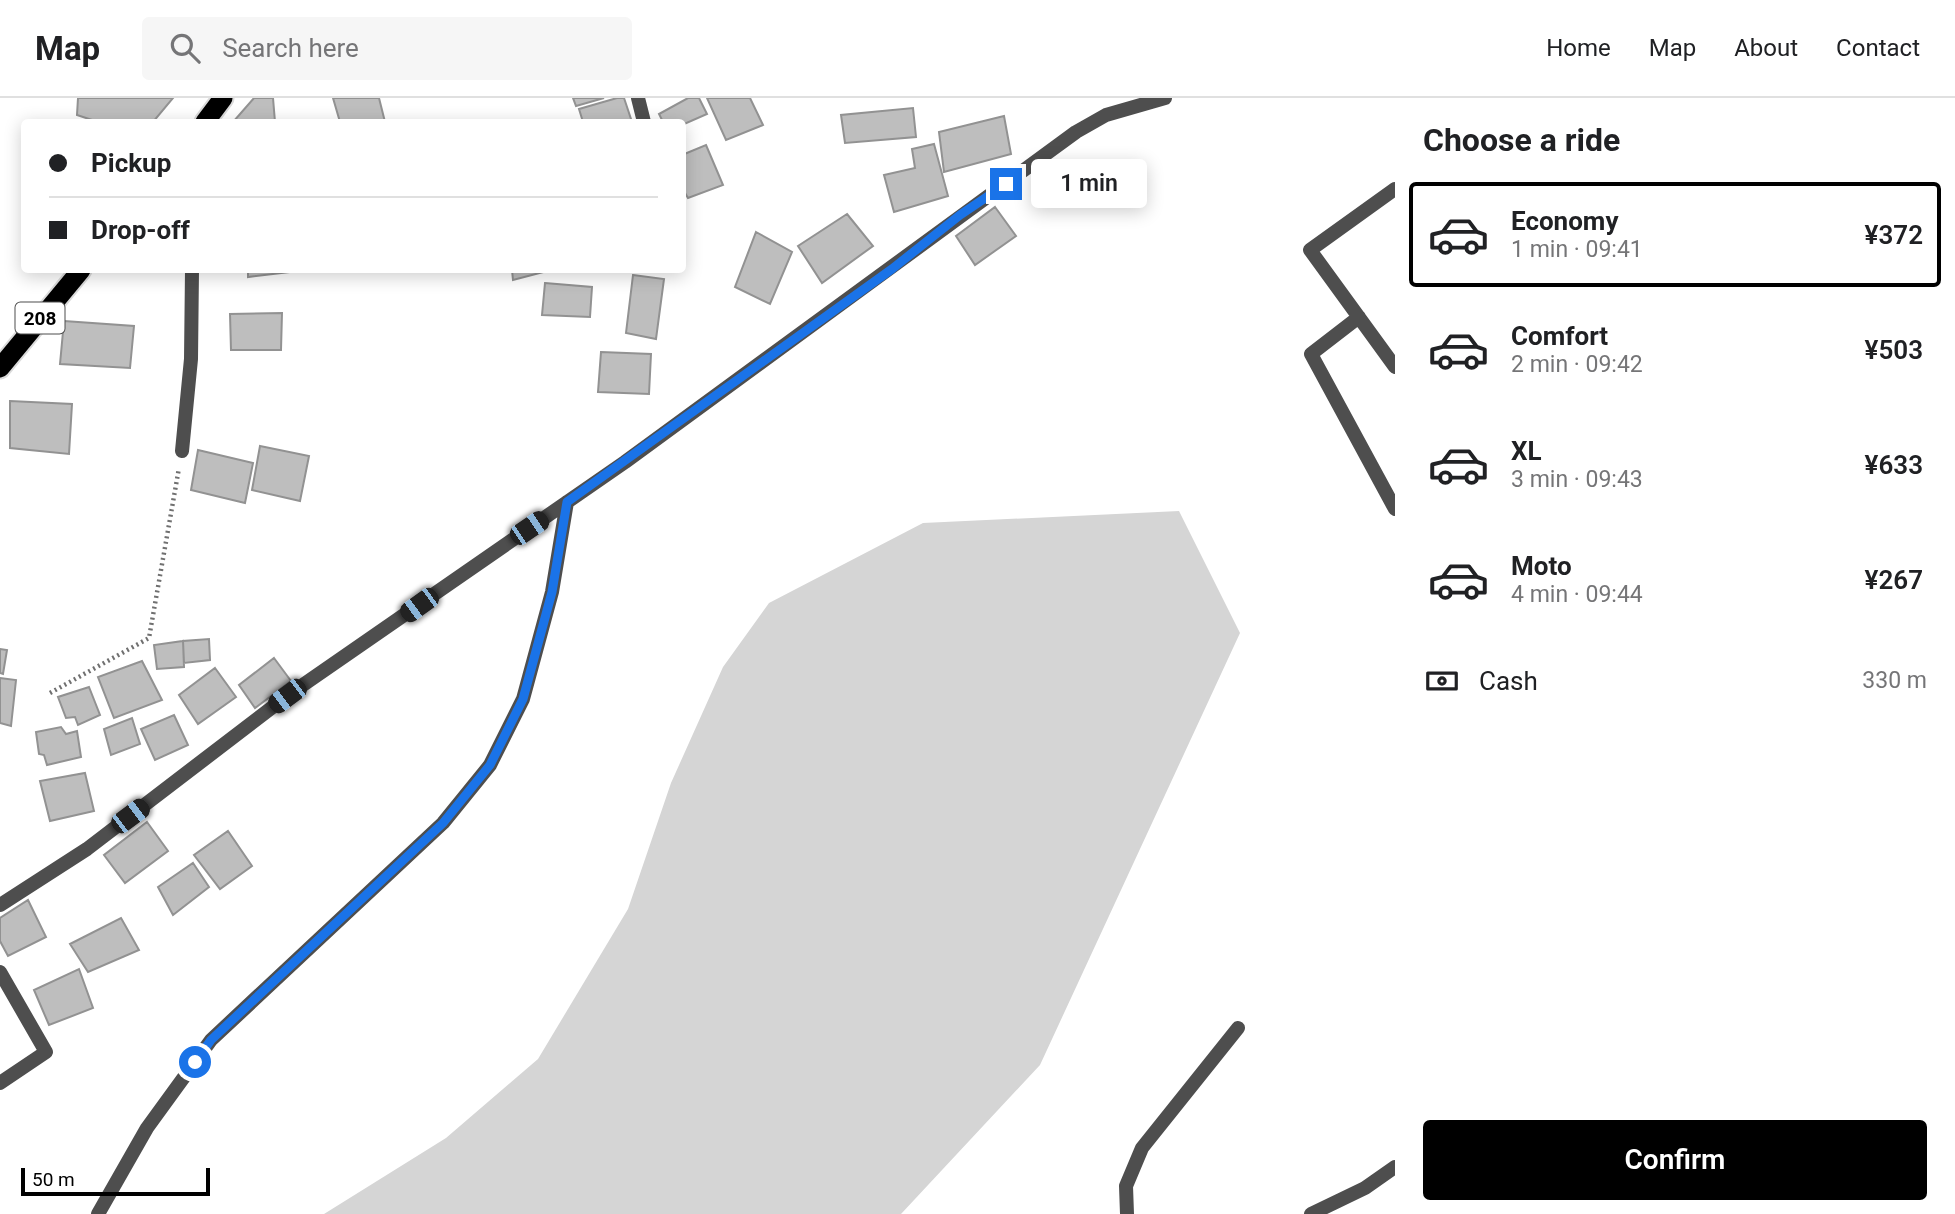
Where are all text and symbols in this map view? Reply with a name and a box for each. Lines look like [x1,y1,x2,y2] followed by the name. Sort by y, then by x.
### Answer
[142,17,632,80] search box
[35,29,100,68] text: Map
[166,29,204,67] icon: search
[222,33,359,63] text: Search here
[1546,34,1611,62] text: Home
[1649,34,1696,62] text: Map
[1734,34,1798,62] text: About
[1836,34,1920,62] text: Contact
[1423,121,1620,159] text: Choose a ride
[91,148,171,178] text: Pickup
[1030,160,1146,208] callout: 1 min
[990,168,1022,200] route end
[1060,170,1118,197] text: 1 min
[1427,203,1490,266] icon: car
[1511,206,1618,236] text: Economy
[91,215,190,245] text: Drop-off
[1865,220,1923,250] text: ¥372
[1511,236,1643,263] text: 1 min · 09:41
[16,302,64,333] road number: 208
[1427,318,1490,381] icon: car
[1511,321,1608,351] text: Comfort
[1865,335,1923,365] text: ¥503
[1511,351,1643,378] text: 2 min · 09:42
[1427,433,1490,496] icon: car
[1511,436,1542,466] text: XL
[1865,450,1923,480] text: ¥633
[1511,466,1643,493] text: 3 min · 09:43
[506,508,553,548] car
[1427,548,1490,611] icon: car
[1511,551,1572,581] text: Moto
[1865,565,1923,595] text: ¥267
[1511,581,1643,608] text: 4 min · 09:44
[396,584,443,626] car
[1423,662,1461,700] icon: cash
[1479,666,1538,696] text: Cash
[1862,667,1927,694] text: 330 m
[264,675,311,717] car
[107,795,154,837] car
[179,1046,211,1078] route start
[1423,1120,1927,1200] button: Confirm
[21,1165,210,1197] scale bar
[32,1168,75,1191] text: 50 m

